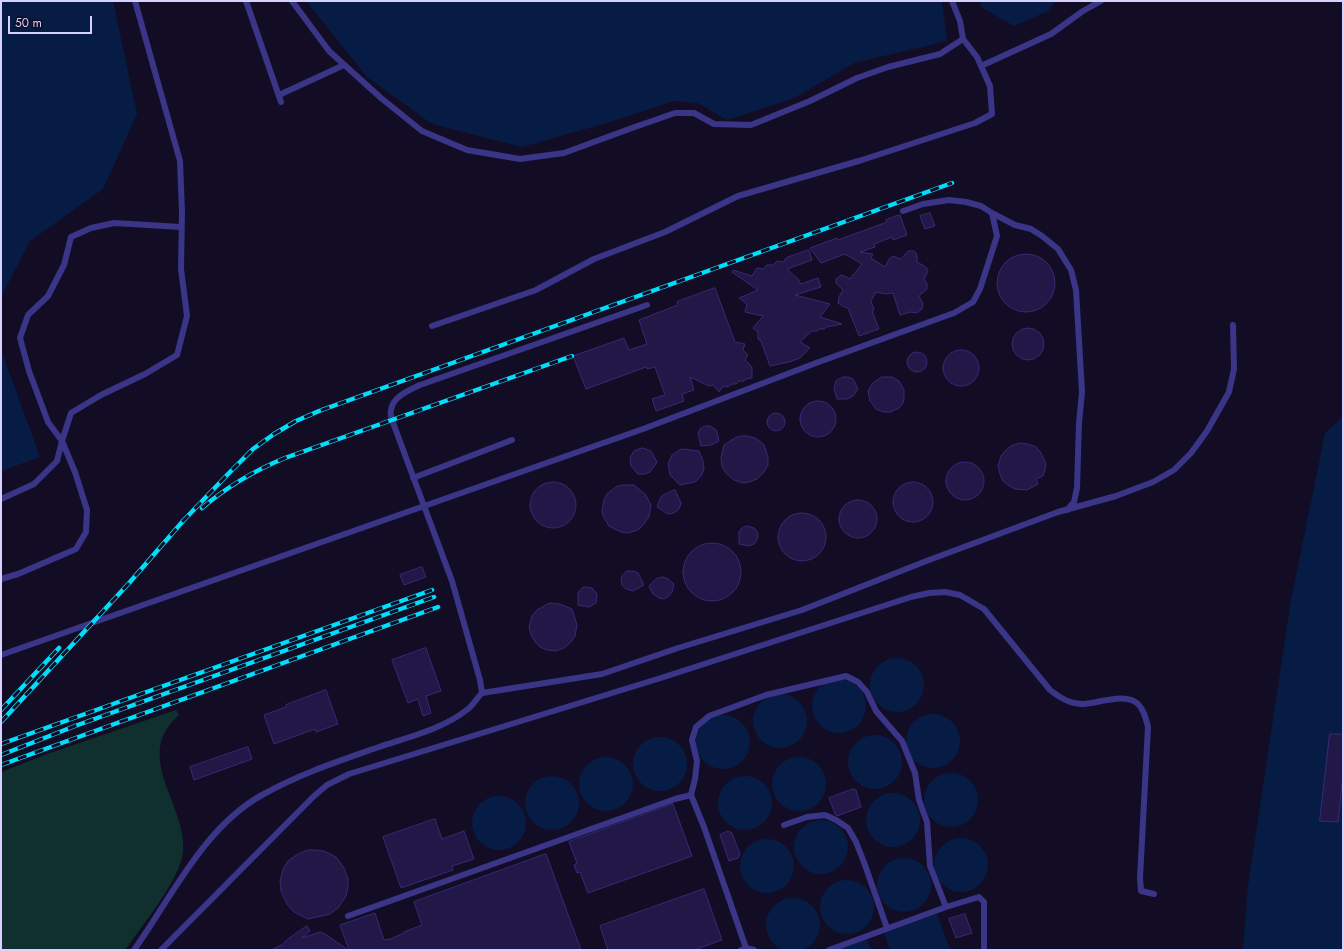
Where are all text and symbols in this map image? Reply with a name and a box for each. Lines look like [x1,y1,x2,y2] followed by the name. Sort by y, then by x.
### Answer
[10,8,94,34] scale bar
[15,14,42,32] text: 50 m

